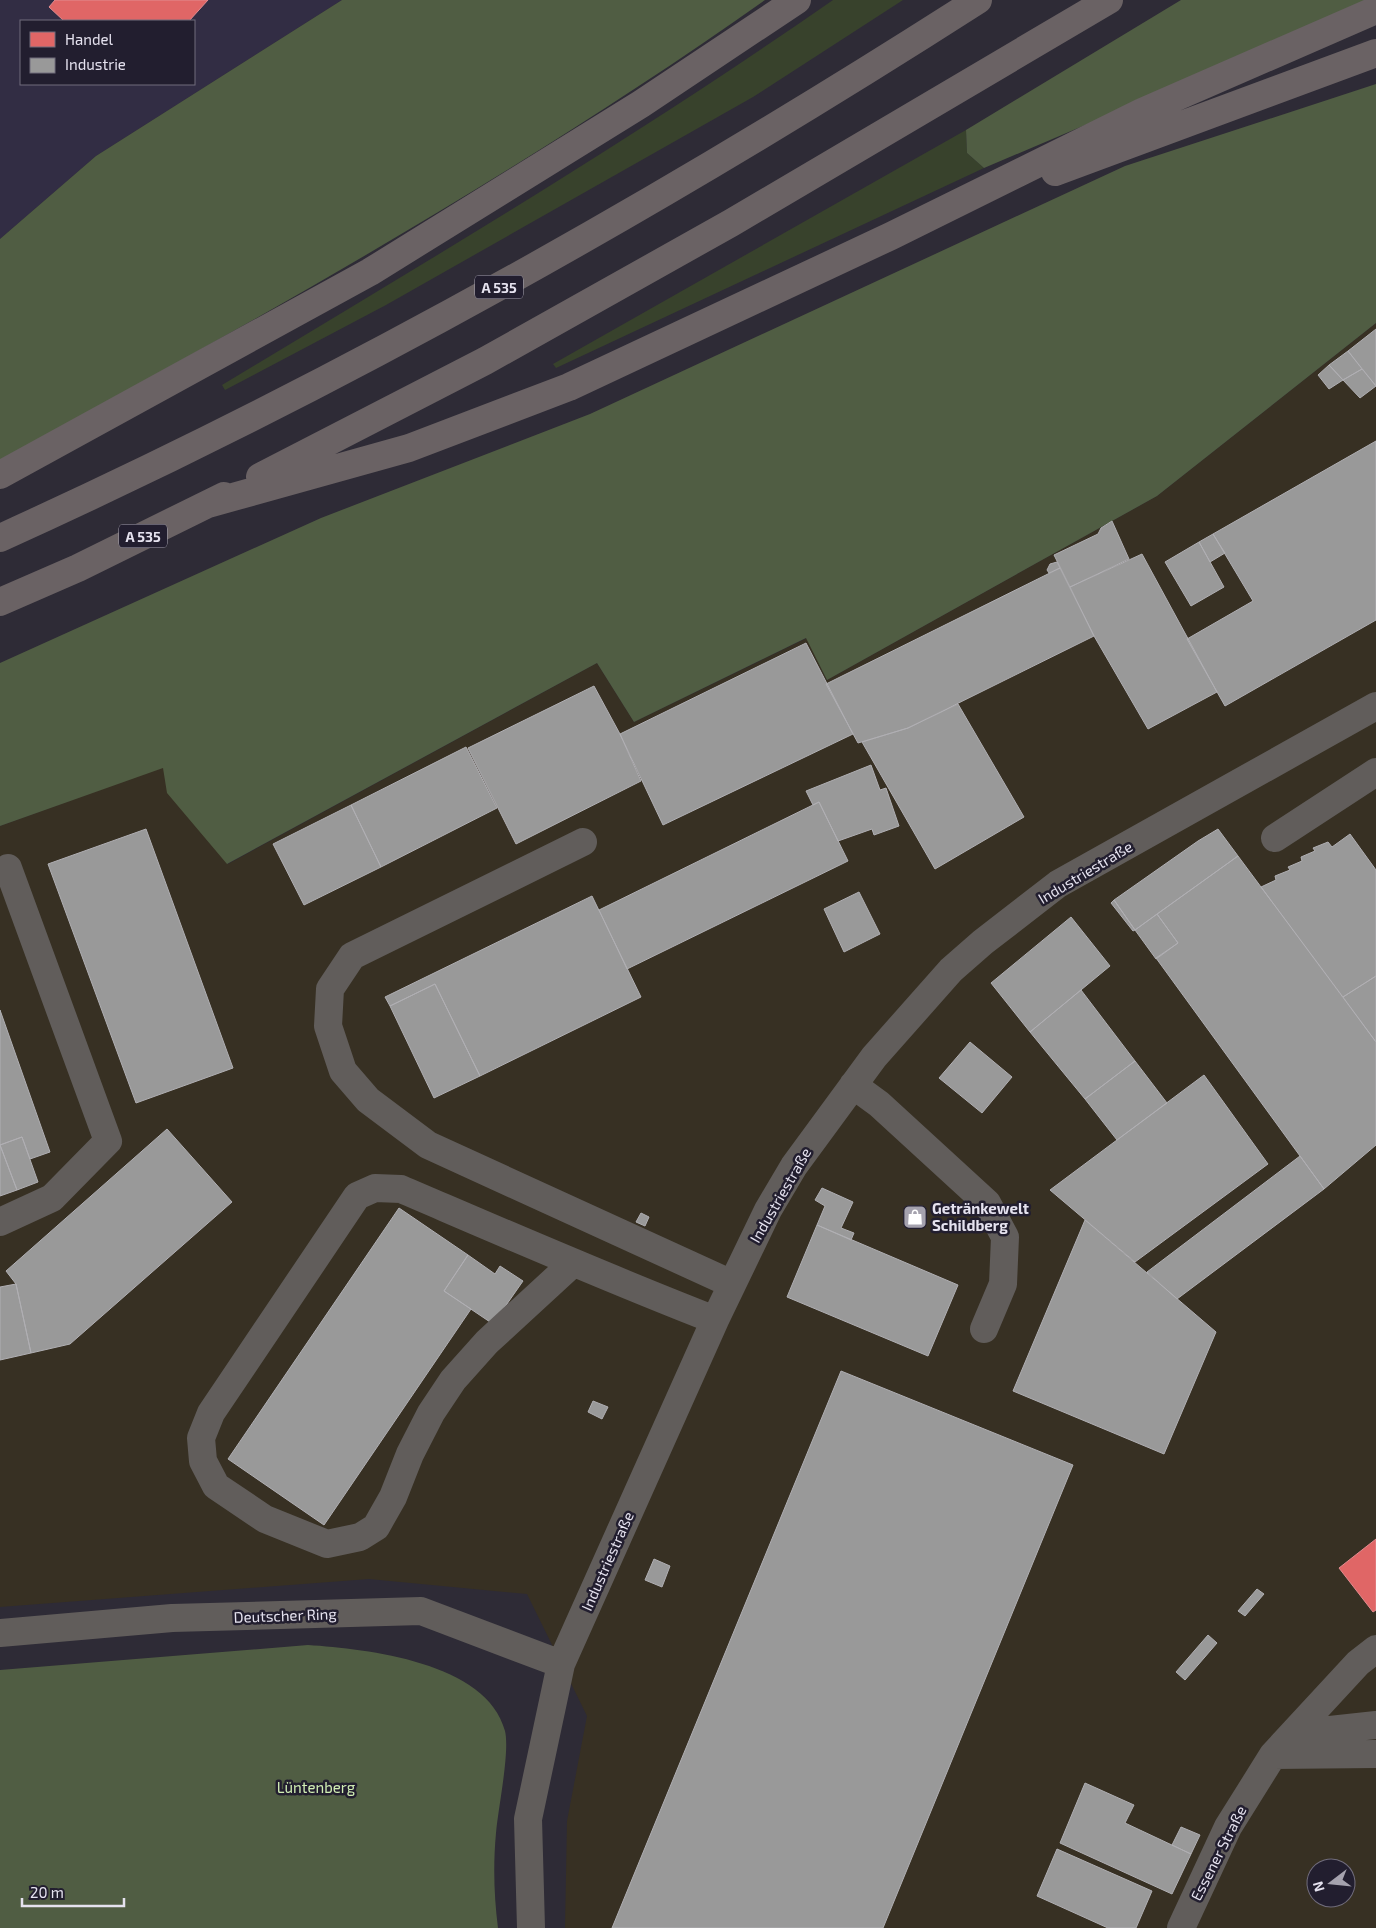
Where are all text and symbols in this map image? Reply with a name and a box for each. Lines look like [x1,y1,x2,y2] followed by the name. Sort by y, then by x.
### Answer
[20,20,195,85] legend
[65,30,114,48] text: Handel
[65,55,126,73] text: Industrie
[475,276,523,298] road number: A 535
[119,524,167,548] road number: A 535
[1035,837,1135,907] street label: Industriestraße
[746,1144,814,1246] street label: Industriestraße
[932,1199,1029,1234] place label: Getränkewelt Schildberg
[902,1204,928,1230] shop icon: Getränkewelt Schildberg
[577,1509,637,1613] street label: Industriestraße
[233,1604,337,1626] street label: Deutscher Ring
[277,1778,356,1796] park label: Lüntenberg
[1186,1803,1250,1903] street label: Essener Straße
[1306,1858,1356,1908] north arrow
[22,1876,125,1908] scale bar
[1308,1880,1328,1894] text: N
[30,1883,64,1901] text: 20 m

